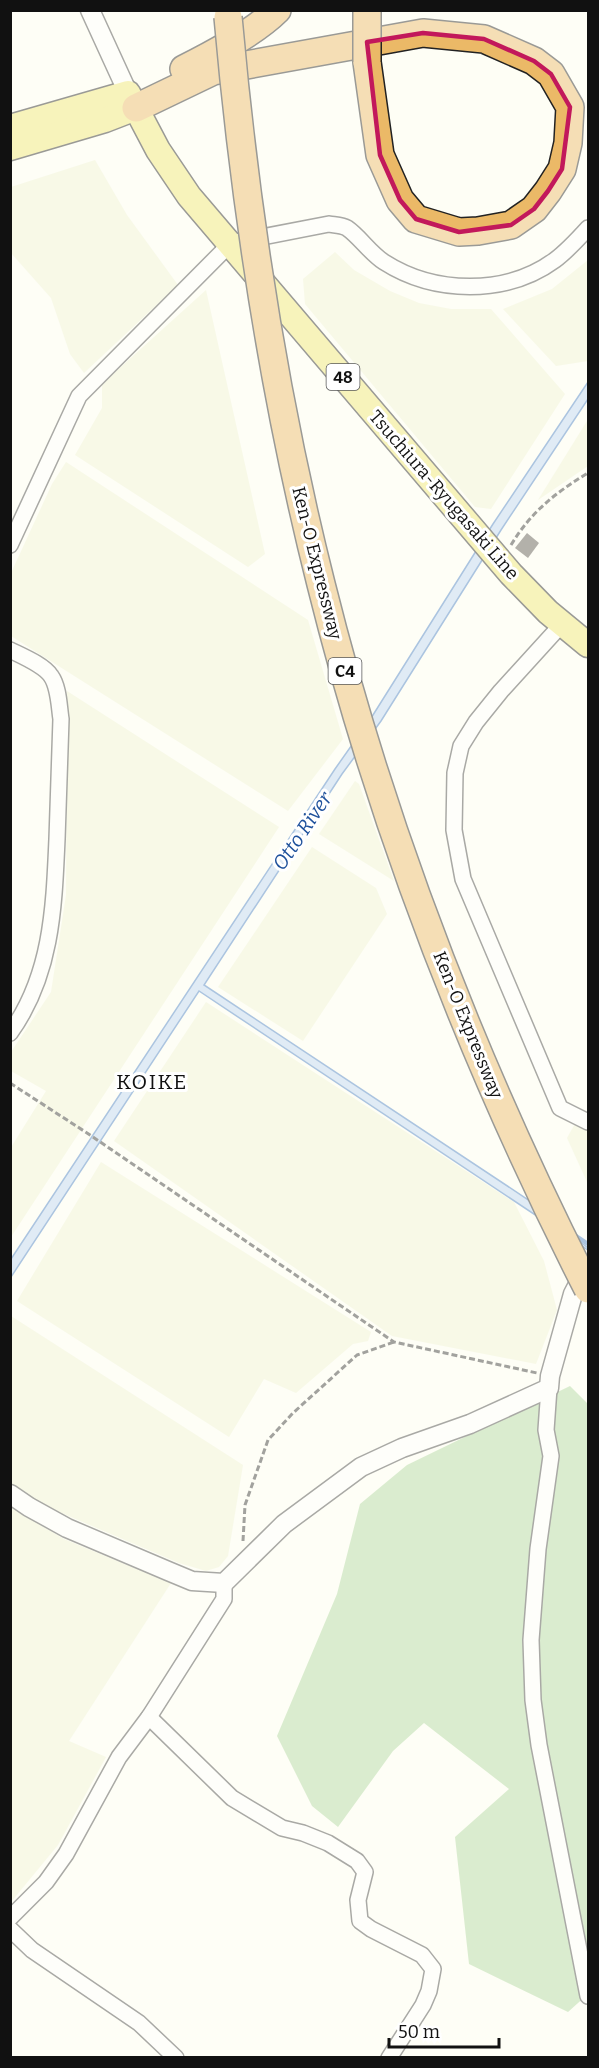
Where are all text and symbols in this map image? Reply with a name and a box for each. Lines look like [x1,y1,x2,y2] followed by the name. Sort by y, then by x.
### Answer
[326,364,360,390] road number: 48
[365,406,523,584] street label: Tsuchiura-Ryugasaki Line
[287,484,347,642] street label: Ken-O Expressway
[328,658,362,684] road number: C4
[267,787,337,875] water label: Otto River
[428,948,508,1102] street label: Ken-O Expressway
[116,1069,188,1095] district label: KOIKE
[389,2011,498,2049] scale bar
[398,2021,440,2043] text: 50 m

